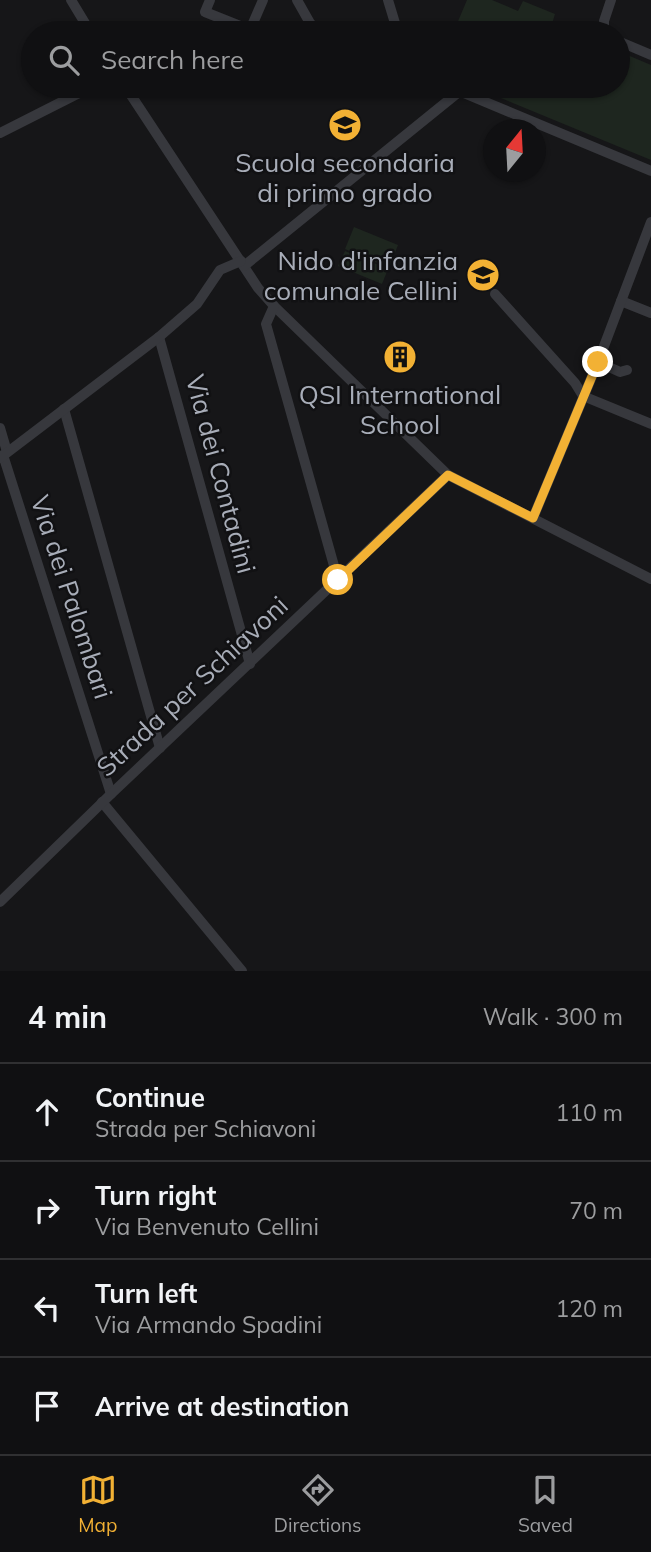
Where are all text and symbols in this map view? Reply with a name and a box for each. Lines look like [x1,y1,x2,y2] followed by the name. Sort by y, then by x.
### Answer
[21,21,630,98] search box
[45,41,83,79] icon: search
[101,43,244,76] text: Search here
[326,106,364,144] school or university icon: Scuola secondaria di primo grado
[483,119,546,182] north arrow
[235,146,455,209] place label: Scuola secondaria di primo grado
[264,244,458,307] place label: Nido d'infanzia comunale Cellini
[464,256,502,294] school or university icon: Nido d'infanzia comunale Cellini
[381,338,419,376] building icon: QSI International School
[582,346,613,377] route end
[179,371,263,577] street label: Via dei Contadini
[299,378,501,441] place label: QSI International School
[24,491,120,703] street label: Via dei Palombari
[322,564,353,595] route start
[89,589,295,783] street label: Strada per Schiavoni
[28,998,107,1036] text: 4 min
[483,1002,623,1031] text: Walk · 300 m
[95,1081,205,1114] text: Continue
[28,1093,66,1131] icon: ahead
[555,1098,623,1127] text: 110 m
[95,1114,316,1143] text: Strada per Schiavoni
[95,1179,216,1212] text: Turn right
[28,1191,66,1229] icon: right
[569,1196,623,1225] text: 70 m
[95,1212,319,1241] text: Via Benvenuto Cellini
[95,1277,197,1310] text: Turn left
[28,1289,66,1327] icon: left
[555,1294,623,1323] text: 120 m
[95,1310,322,1339] text: Via Armando Spadini
[28,1387,66,1425] icon: arrive
[95,1390,350,1423] text: Arrive at destination
[78,1471,117,1537] tab: Map
[274,1471,362,1537] tab: Directions
[518,1471,573,1537] tab: Saved

